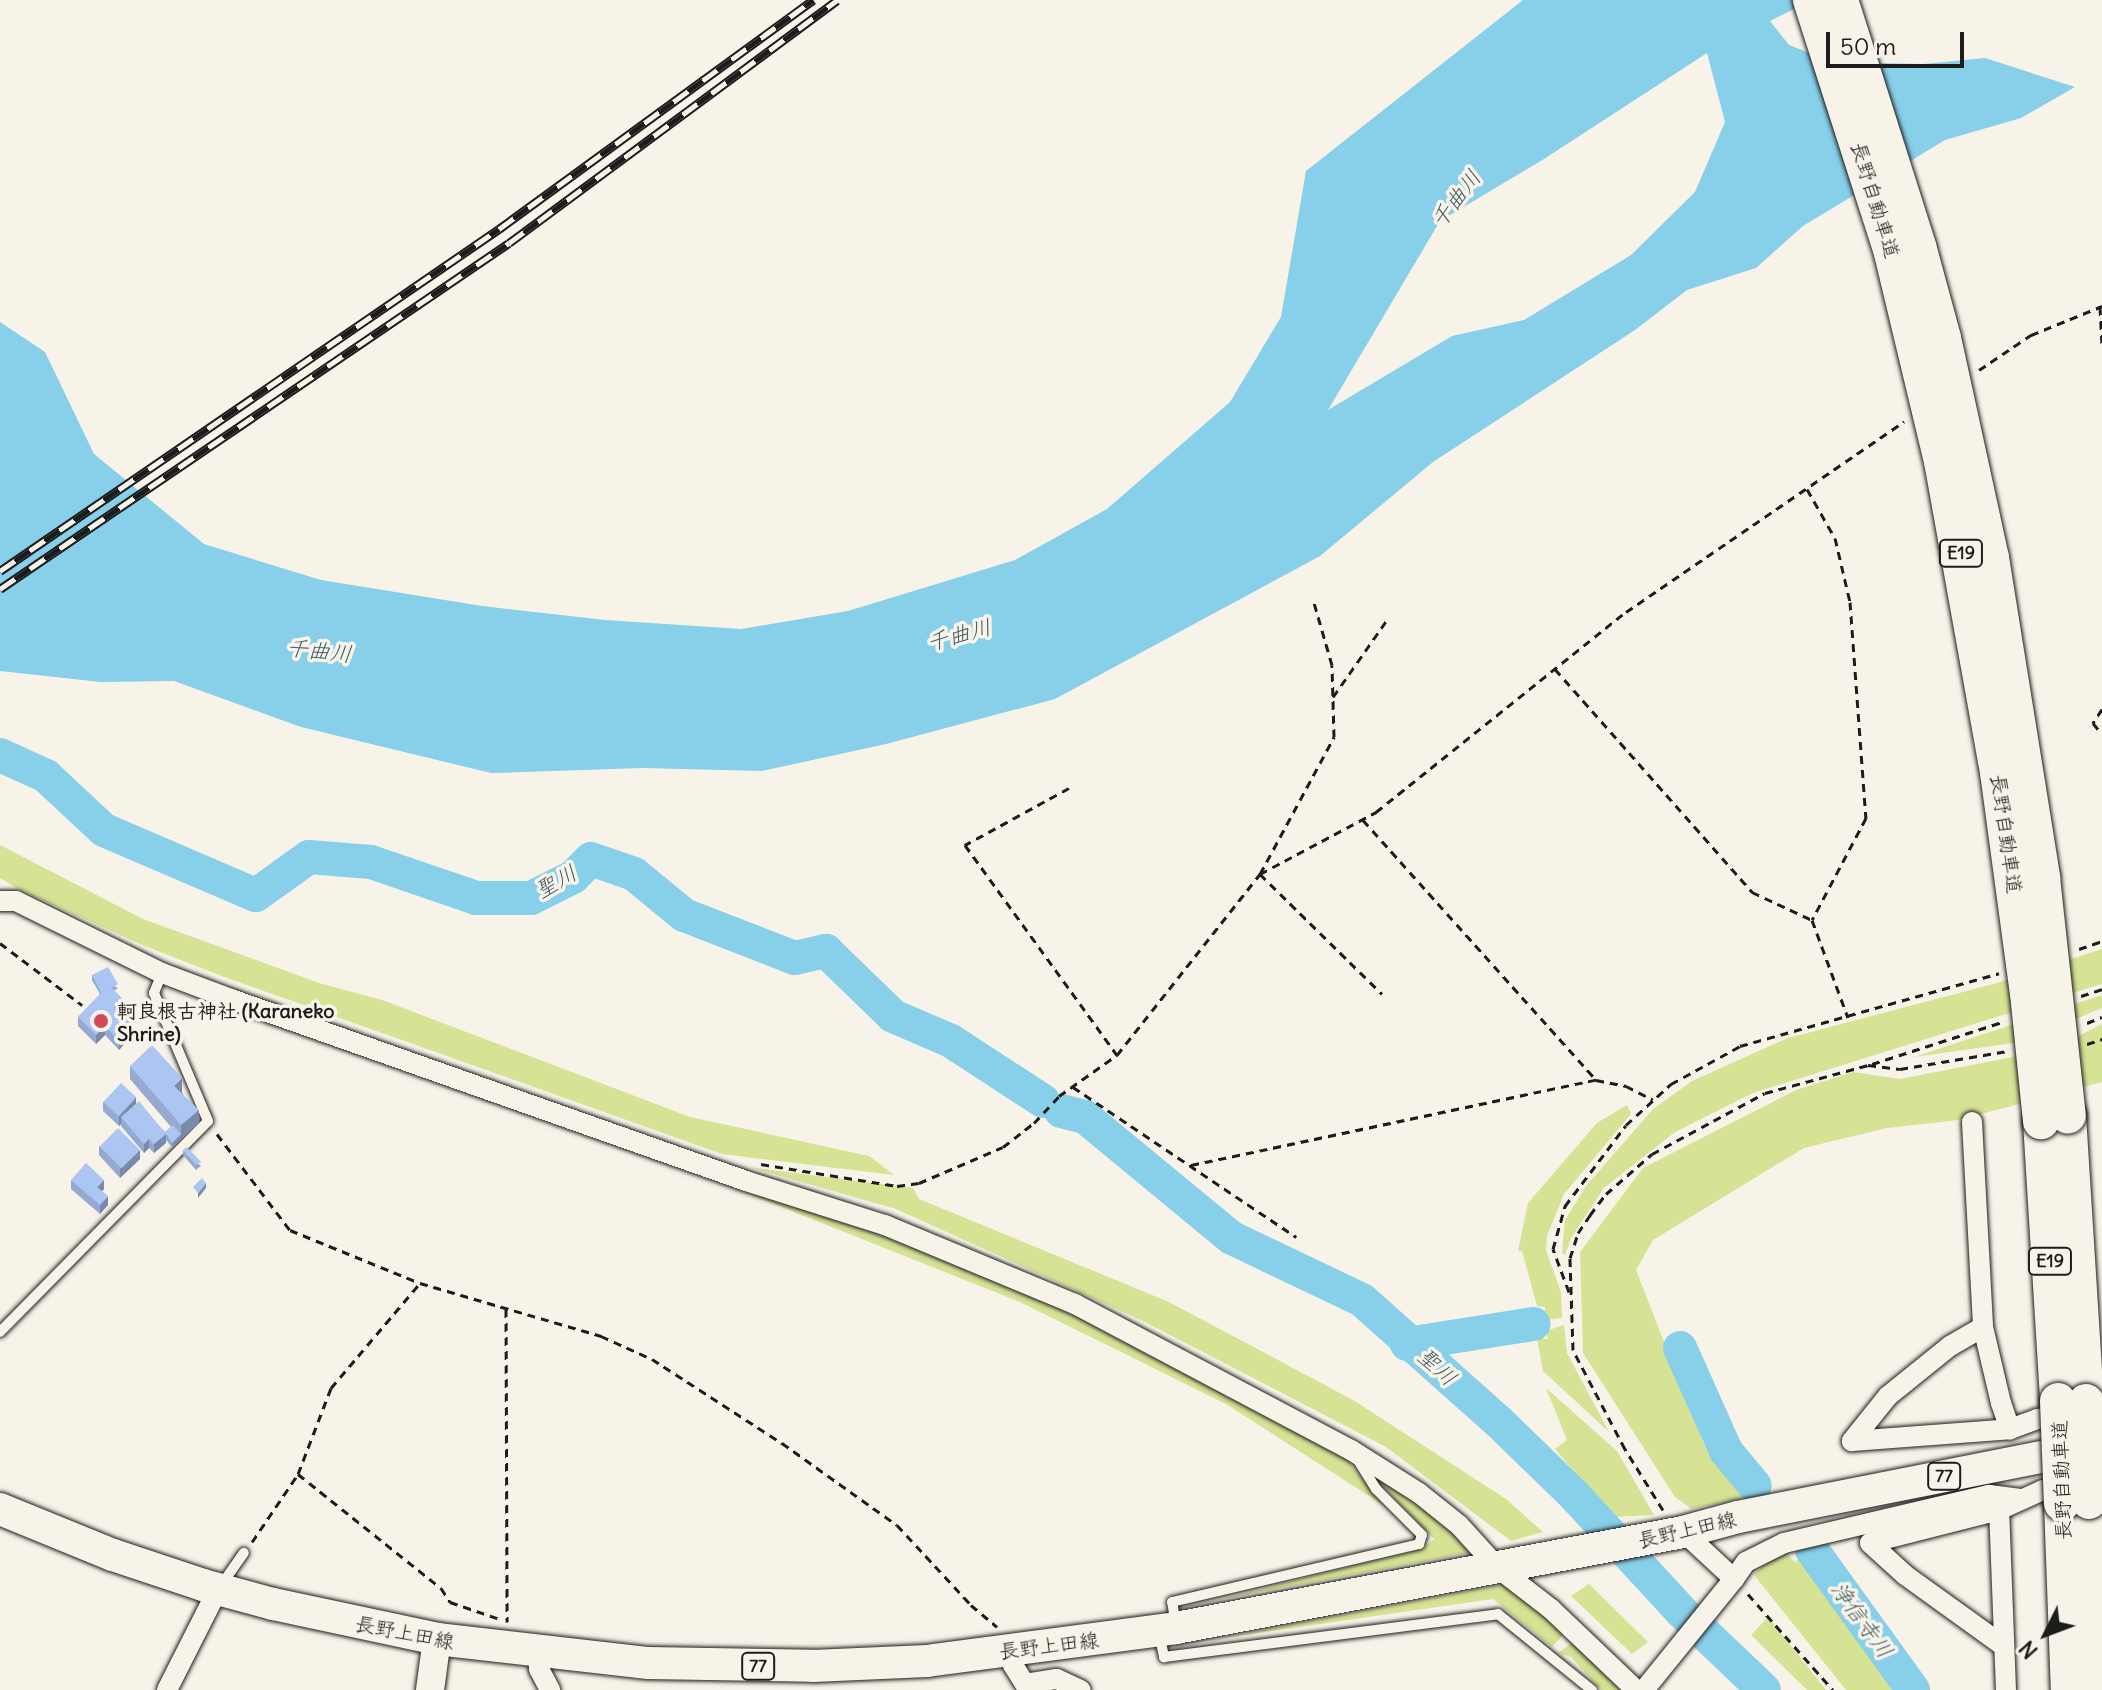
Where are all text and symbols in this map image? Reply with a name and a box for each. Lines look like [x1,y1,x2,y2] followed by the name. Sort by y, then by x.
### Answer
[1830,16,1968,66] scale bar
[1840,31,1896,61] text: 50 m
[1847,139,1905,261] street label: 長野自動車道
[1425,165,1487,233] water label: 千曲川
[1937,539,1985,567] road number: E19
[924,614,994,656] water label: 千曲川
[285,634,353,668] water label: 千曲川
[1987,773,2027,895] street label: 長野自動車道
[530,860,582,904] water label: 聖川
[117,998,334,1045] place label: 軻良根古神社 (Karaneko Shrine)
[92,1012,110,1030] marker: 軻良根古神社 (Karaneko Shrine)
[2026,1247,2074,1275] road number: E19
[1412,1342,1462,1392] water label: 聖川
[2047,1420,2075,1540] street label: 長野自動車道
[1926,1462,1962,1490] road number: 77
[1636,1506,1738,1552] street label: 長野上田線
[1825,1577,1899,1663] water label: 浄信寺川
[2006,1594,2086,1674] north arrow
[354,1611,456,1653] street label: 長野上田線
[998,1627,1100,1663] street label: 長野上田線
[2013,1635,2044,1665] text: N
[740,1652,776,1680] road number: 77

